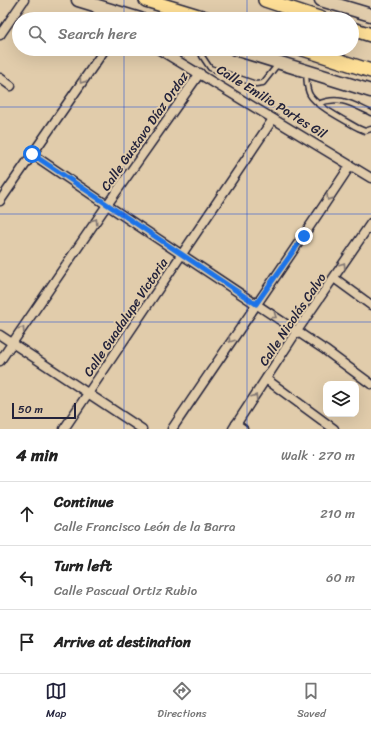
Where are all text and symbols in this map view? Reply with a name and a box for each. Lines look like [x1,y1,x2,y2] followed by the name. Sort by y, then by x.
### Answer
[12,12,359,56] search box
[58,21,137,47] text: Search here
[26,23,48,45] icon: search
[212,58,332,145] street label: Calle Emilio Portes Gil
[94,66,195,196] street label: Calle Gustavo Díaz Ordaz
[79,77,87,84] one-way arrow
[23,145,41,163] route start
[326,194,333,201] one-way arrow
[90,219,97,226] one-way arrow
[295,227,313,245] route end
[77,253,174,381] street label: Calle Guadalupe Victoria
[338,263,345,270] one-way arrow
[253,267,333,371] street label: Calle Nicolás Calvo
[270,311,277,319] one-way arrow
[17,326,24,333] one-way arrow
[228,336,236,343] one-way arrow
[323,381,359,417] map controls
[323,381,359,417] button: layers
[250,394,257,401] one-way arrow
[18,400,43,419] text: 50 m
[12,401,76,420] scale bar
[16,440,58,470] text: 4 min
[281,444,355,467] text: Walk · 270 m
[54,489,114,515] text: Continue
[320,502,355,525] text: 210 m
[16,503,38,525] icon: ahead
[54,515,236,538] text: Calle Francisco León de la Barra
[54,553,112,579] text: Turn left
[326,566,355,589] text: 60 m
[16,567,38,589] icon: left
[54,579,197,602] text: Calle Pascual Ortiz Rubio
[54,629,191,655] text: Arrive at destination
[16,631,38,653] icon: arrive
[45,680,67,723] tab: Map
[157,680,207,723] tab: Directions
[297,680,326,723] tab: Saved

